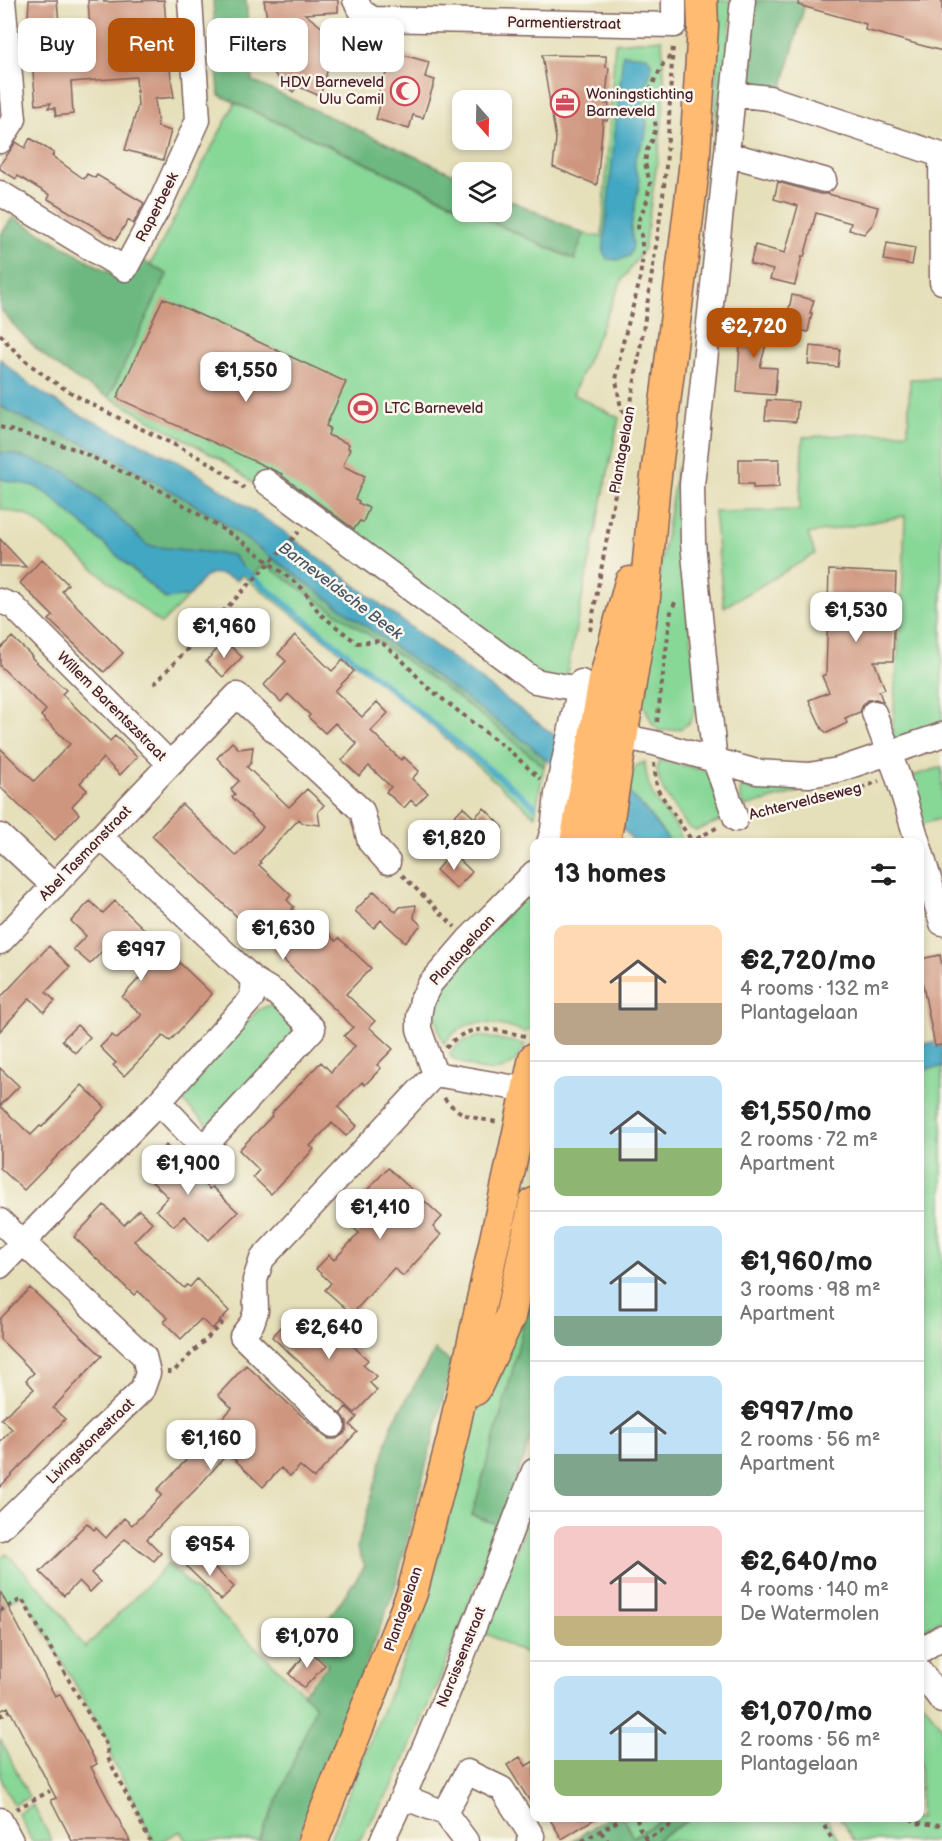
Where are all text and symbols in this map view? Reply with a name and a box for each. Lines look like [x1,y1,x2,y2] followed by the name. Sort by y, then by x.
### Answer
[507,13,621,34] street label: Parmentierstraat
[18,18,96,72] chip: Buy
[108,18,195,72] chip: Rent
[207,18,308,72] chip: Filters
[320,18,404,72] chip: New
[280,73,384,109] place label: HDV Barneveld Ulu Camil
[389,75,421,107] mosque icon: HDV Barneveld Ulu Camil
[586,85,693,121] place label: Woningstichting Barneveld
[549,87,581,119] office icon: Woningstichting Barneveld
[452,90,512,150] north arrow
[452,90,512,222] map controls
[452,162,512,222] button: layers
[132,169,183,245] street label: Raperbeek
[705,308,803,359] pin: €2,720
[721,315,787,339] text: €2,720
[197,352,295,403] pin: €1,550
[214,359,278,383] text: €1,550
[347,392,379,424] sports icon: LTC Barneveld
[384,399,483,418] place label: LTC Barneveld
[605,405,640,495] street label: Plantagelaan
[275,539,407,645] water label: Barneveldsche Beek
[807,592,905,643] pin: €1,530
[824,599,888,623] text: €1,530
[175,608,273,659] pin: €1,960
[192,615,256,639] text: €1,960
[53,648,171,765] street label: Willem Barentszstraat
[747,778,863,825] street label: Achterveldseweg
[35,802,136,905] street label: Abel Tasmanstraat
[405,820,503,871] pin: €1,820
[422,827,486,851] text: €1,820
[867,858,900,891] icon: filters
[554,859,666,890] text: 13 homes
[234,910,332,961] pin: €1,630
[426,911,499,990] street label: Plantagelaan
[251,917,315,941] text: €1,630
[105,931,177,982] pin: €997
[116,938,166,962] text: €997
[740,946,876,977] text: €2,720/mo
[602,949,674,1021] icon: home
[740,977,889,1001] text: 4 rooms · 132 m²
[740,1001,858,1025] text: Plantagelaan
[740,1097,872,1128] text: €1,550/mo
[602,1100,674,1172] icon: home
[740,1128,878,1152] text: 2 rooms · 72 m²
[139,1145,237,1196] pin: €1,900
[156,1152,220,1176] text: €1,900
[740,1152,835,1176] text: Apartment
[331,1189,429,1240] pin: €1,410
[350,1196,410,1220] text: €1,410
[740,1247,873,1278] text: €1,960/mo
[602,1250,674,1322] icon: home
[740,1278,881,1302] text: 3 rooms · 98 m²
[740,1302,835,1326] text: Apartment
[280,1309,378,1360] pin: €2,640
[295,1316,363,1340] text: €2,640
[42,1394,139,1488] street label: Livingstonestraat
[740,1397,854,1428] text: €997/mo
[602,1400,674,1472] icon: home
[162,1420,260,1471] pin: €1,160
[181,1427,241,1451] text: €1,160
[740,1428,880,1452] text: 2 rooms · 56 m²
[740,1452,835,1476] text: Apartment
[174,1526,246,1577] pin: €954
[185,1533,235,1557] text: €954
[740,1547,877,1578] text: €2,640/mo
[602,1550,674,1622] icon: home
[380,1564,427,1654] street label: Plantagelaan
[740,1578,889,1602] text: 4 rooms · 140 m²
[740,1602,879,1626] text: De Watermolen
[433,1604,491,1710] street label: Narcissenstraat
[258,1618,356,1669] pin: €1,070
[275,1625,339,1649] text: €1,070
[740,1697,872,1728] text: €1,070/mo
[602,1700,674,1772] icon: home
[740,1728,880,1752] text: 2 rooms · 56 m²
[740,1752,858,1776] text: Plantagelaan

